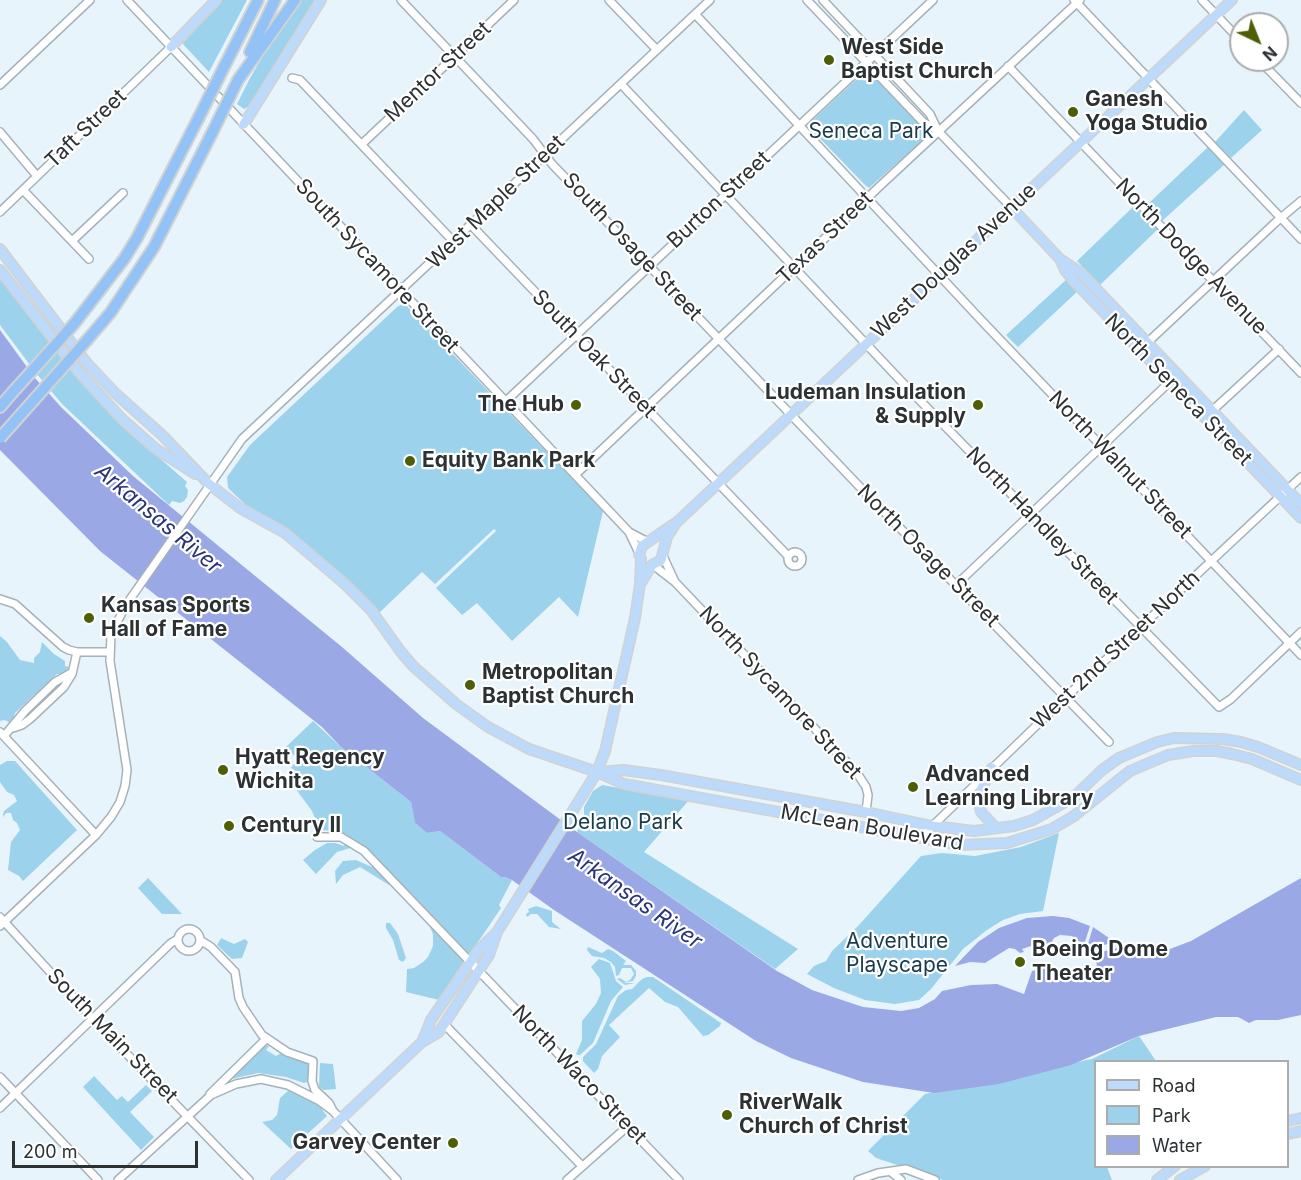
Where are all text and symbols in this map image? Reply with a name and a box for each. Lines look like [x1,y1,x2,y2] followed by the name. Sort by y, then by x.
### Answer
[1229,12,1289,72] north arrow
[380,16,496,128] street label: Mentor Street
[841,35,993,85] place label: West Side Baptist Church
[1259,42,1281,65] text: N
[822,53,836,67] marker: West Side Baptist Church
[40,84,132,174] street label: Taft Street
[1085,87,1208,137] place label: Ganesh Yoga Studio
[1066,105,1080,119] marker: Ganesh Yoga Studio
[808,119,934,145] park label: Seneca Park
[422,130,570,274] street label: West Maple Street
[662,146,776,254] street label: Burton Street
[557,168,707,326] street label: South Osage Street
[290,174,464,358] street label: South Sycamore Street
[1110,174,1272,340] street label: North Dodge Avenue
[866,178,1042,344] street label: West Douglas Avenue
[772,186,878,290] street label: Texas Street
[527,285,661,423] street label: South Oak Street
[1099,309,1257,471] street label: North Seneca Street
[765,380,966,430] place label: Ludeman Insulation & Supply
[1043,386,1197,544] street label: North Walnut Street
[477,392,564,418] place label: The Hub
[569,398,583,412] marker: The Hub
[971,398,985,412] marker: Ludeman Insulation & Supply
[961,442,1123,610] street label: North Handley Street
[422,448,595,474] place label: Equity Bank Park
[403,454,417,468] marker: Equity Bank Park
[89,458,227,580] water label: Arkansas River
[852,480,1004,632] street label: North Osage Street
[1027,565,1205,735] street label: West 2nd Street North
[101,593,250,643] place label: Kansas Sports Hall of Fame
[693,602,867,784] street label: North Sycamore Street
[82,611,96,625] marker: Kansas Sports Hall of Fame
[482,660,634,710] place label: Metropolitan Baptist Church
[463,678,477,692] marker: Metropolitan Baptist Church
[235,745,385,795] place label: Hyatt Regency Wichita
[925,762,1093,812] place label: Advanced Learning Library
[216,763,230,777] marker: Hyatt Regency Wichita
[906,780,920,794] marker: Advanced Learning Library
[779,800,965,856] street label: McLean Boulevard
[563,810,683,836] park label: Delano Park
[241,813,341,839] place label: Century II
[222,819,236,833] marker: Century II
[563,843,707,955] water label: Arkansas River
[846,929,948,979] park label: Adventure Playscape
[1032,937,1168,987] place label: Boeing Dome Theater
[1013,955,1027,969] marker: Boeing Dome Theater
[41,964,183,1108] street label: South Main Street
[506,1000,652,1150] street label: North Waco Street
[1094,1060,1289,1168] legend
[1152,1075,1195,1096] text: Road
[739,1090,908,1140] place label: RiverWalk Church of Christ
[1152,1105,1191,1126] text: Park
[720,1108,734,1122] marker: RiverWalk Church of Christ
[15,1129,201,1167] scale bar
[293,1130,441,1156] place label: Garvey Center
[1152,1135,1202,1156] text: Water
[446,1136,460,1150] marker: Garvey Center
[23,1141,78,1162] text: 200 m

